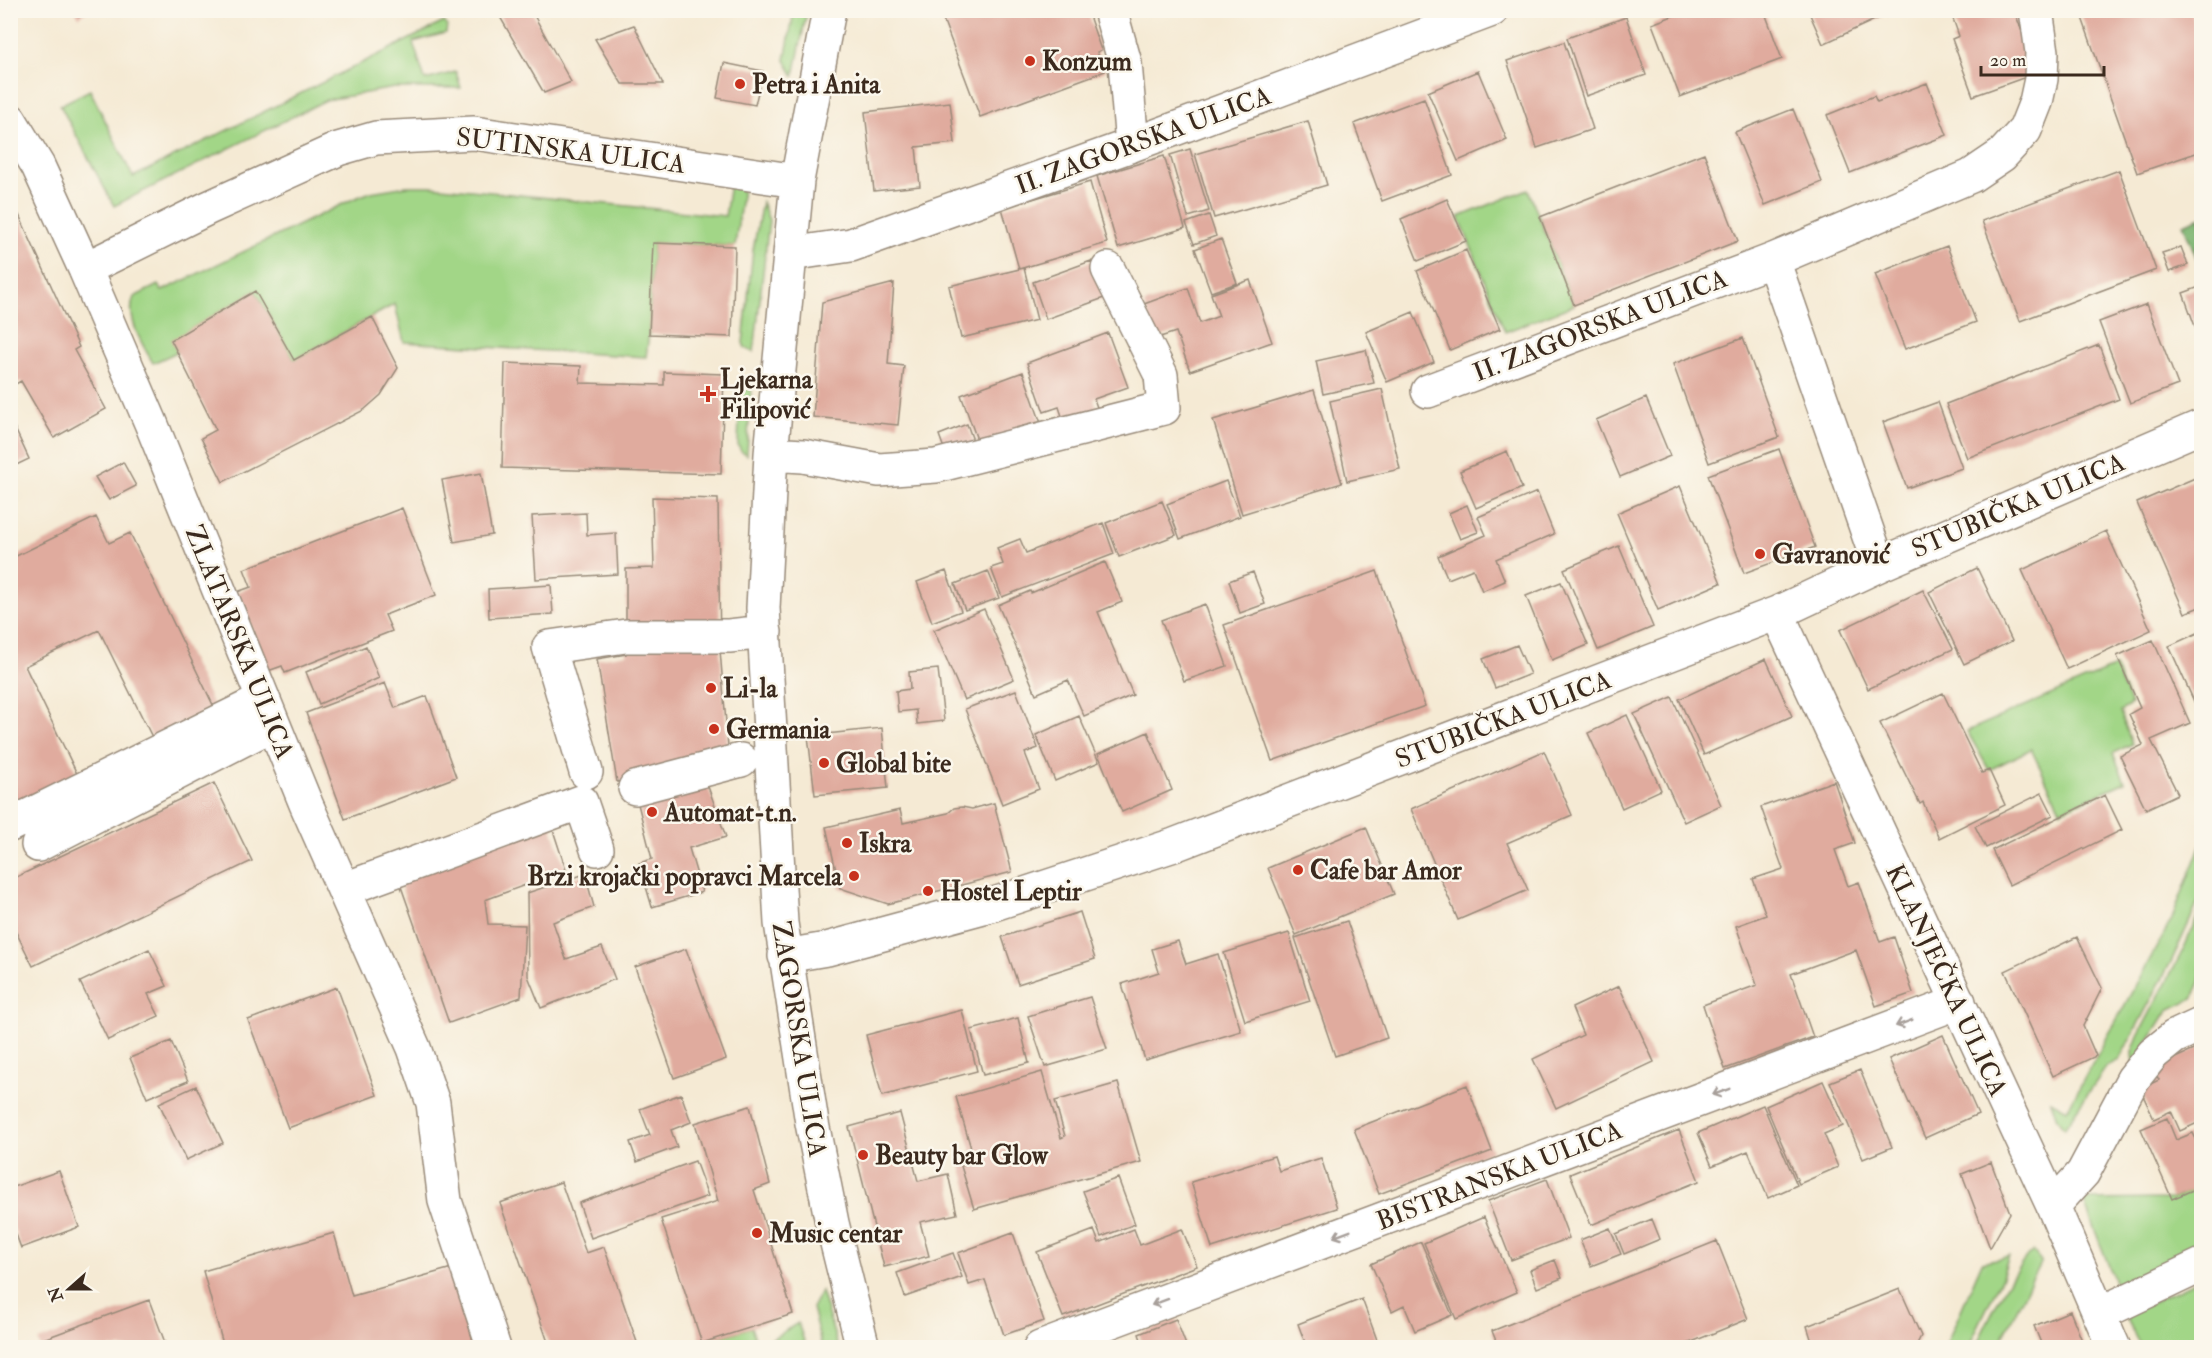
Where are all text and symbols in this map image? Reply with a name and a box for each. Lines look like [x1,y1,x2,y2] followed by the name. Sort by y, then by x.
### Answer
[1981,39,2104,77] scale bar
[1042,46,1133,78] place label: Konzum
[1990,49,2026,72] text: 20 m
[1023,54,1037,68] marker: Konzum
[752,69,881,101] place label: Petra i Anita
[733,77,747,91] marker: Petra i Anita
[1011,80,1276,202] street label: II. ZAGORSKA ULICA
[455,121,688,181] street label: SUTINSKA ULICA
[1469,263,1732,389] street label: II. ZAGORSKA ULICA
[720,364,814,427] place label: Ljekarna Filipović
[701,387,715,401] marker: Ljekarna Filipović
[1906,444,2130,565] street label: STUBIČKA ULICA
[178,521,301,764] street label: ZLATARSKA ULICA
[1772,539,1891,571] place label: Gavranović
[1753,547,1767,561] marker: Gavranović
[1390,661,1616,776] street label: STUBIČKA ULICA
[723,673,778,705] place label: Li-la
[704,681,718,695] marker: Li-la
[726,714,832,746] place label: Germania
[707,722,721,736] marker: Germania
[836,748,951,780] place label: Global bite
[817,756,831,770] marker: Global bite
[663,797,797,829] place label: Automat-t.n.
[645,805,659,819] marker: Automat-t.n.
[859,828,913,860] place label: Iskra
[840,836,854,850] marker: Iskra
[1310,855,1462,887] place label: Cafe bar Amor
[1878,858,2017,1102] street label: KLANJEČKA ULICA
[527,861,843,894] place label: Brzi krojački popravci Marcela
[1291,863,1305,877] marker: Cafe bar Amor
[847,869,861,883] marker: Brzi krojački popravci Marcela
[940,876,1082,909] place label: Hostel Leptir
[921,884,935,898] marker: Hostel Leptir
[765,919,834,1160] street label: ZAGORSKA ULICA
[1895,1018,1914,1029] one-way arrow
[1713,1087,1731,1098] one-way arrow
[1372,1114,1627,1238] street label: BISTRANSKA ULICA
[875,1140,1049,1173] place label: Beauty bar Glow
[856,1148,870,1162] marker: Beauty bar Glow
[768,1218,903,1250] place label: Music centar
[750,1226,764,1240] marker: Music centar
[1333,1229,1352,1240] one-way arrow
[39,1259,99,1319] north arrow
[44,1283,68,1305] text: N
[1151,1298,1169,1309] one-way arrow

